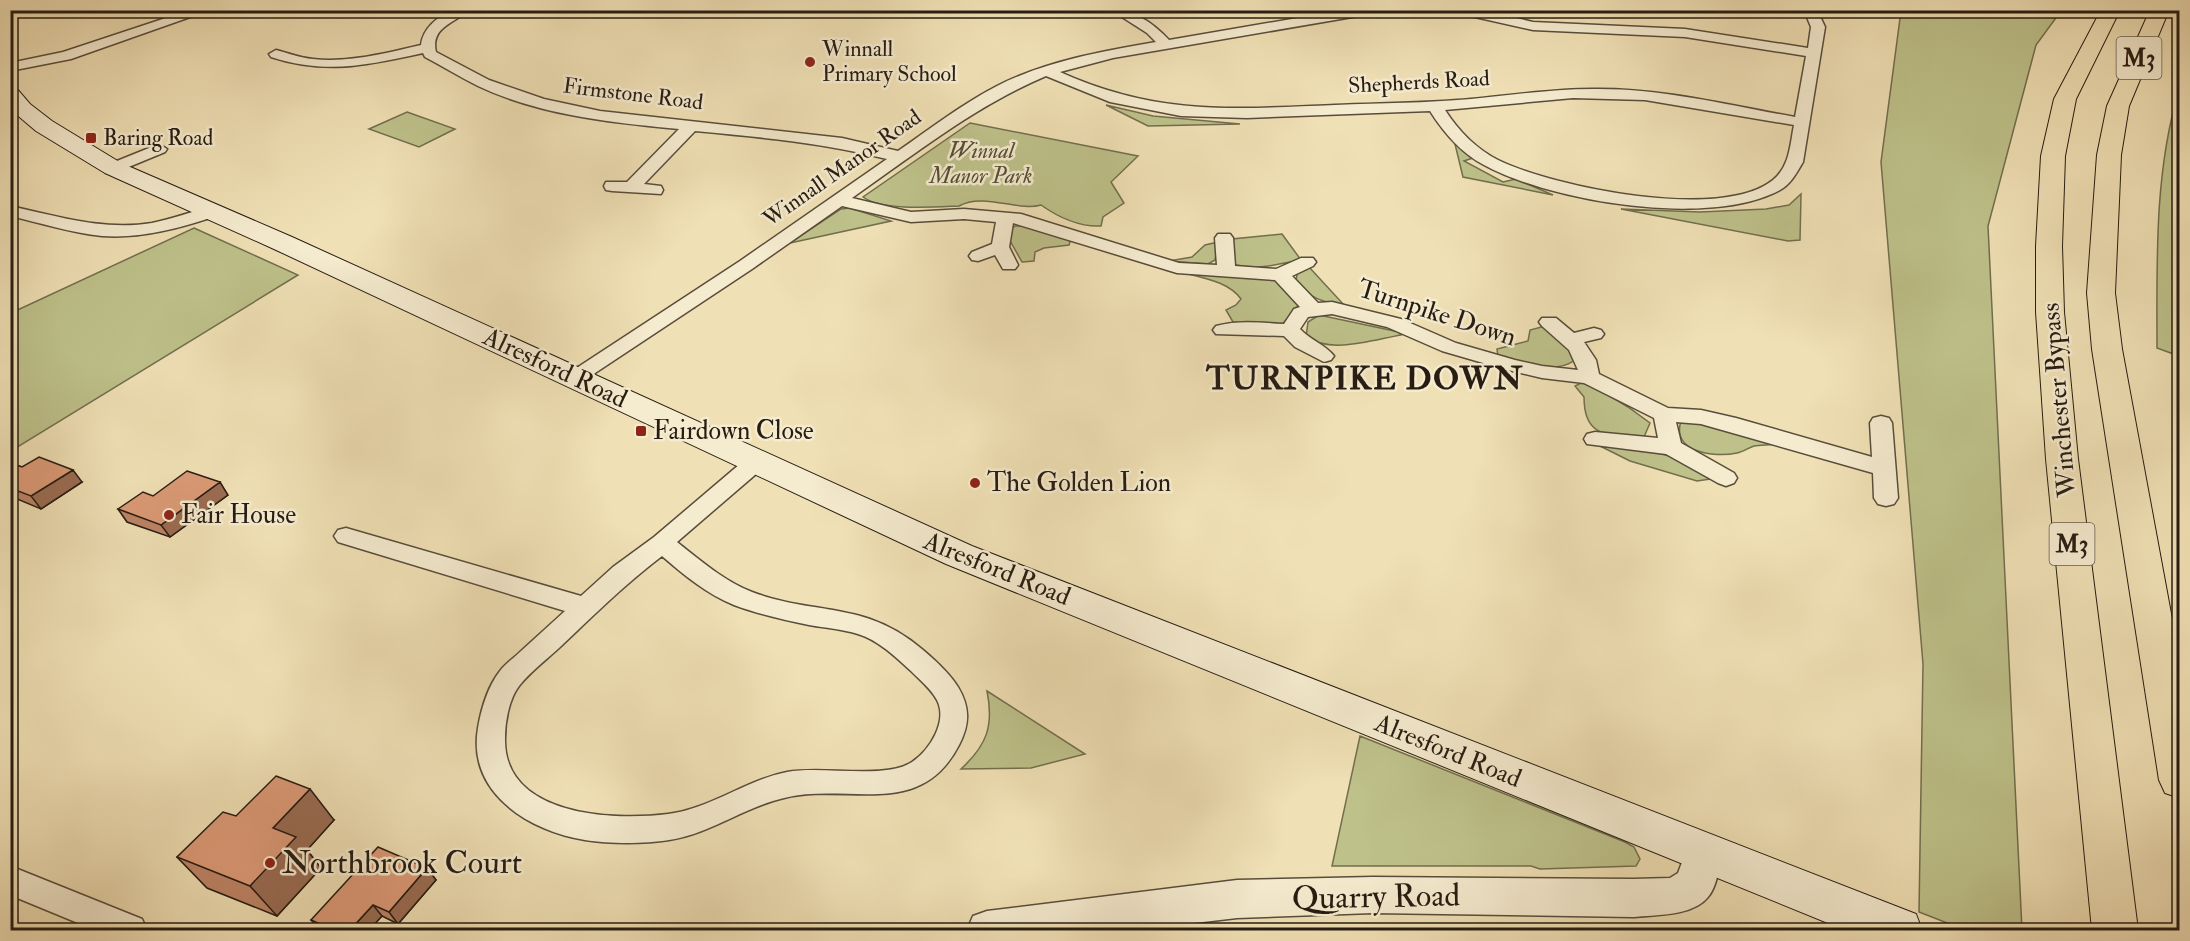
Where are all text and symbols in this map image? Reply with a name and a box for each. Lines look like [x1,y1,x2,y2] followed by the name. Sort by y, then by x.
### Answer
[821,35,957,88] place label: Winnall Primary School
[2116,37,2162,79] road number: M3
[803,55,817,69] marker: Winnall Primary School
[1347,64,1491,101] street label: Shepherds Road
[561,72,705,117] street label: Firmstone Road
[757,103,927,234] street label: Winnall Manor Road
[103,124,213,152] place label: Baring Road
[84,131,98,145] marker: Baring Road
[928,137,1032,190] park label: Winnal Manor Park
[1354,272,1520,355] street label: Turnpike Down
[2035,301,2085,500] street label: Winchester Bypass
[477,320,632,415] street label: Alresford Road
[1205,359,1524,399] district label: TURNPIKE DOWN
[653,415,814,447] place label: Fairdown Close
[634,424,648,438] marker: Fairdown Close
[987,467,1171,499] place label: The Golden Lion
[968,476,982,490] marker: The Golden Lion
[181,499,296,531] place label: Fair House
[162,508,176,522] marker: Fair House
[2050,523,2094,565] road number: M3
[918,525,1075,613] street label: Alresford Road
[1369,707,1526,795] street label: Alresford Road
[282,843,522,883] place label: Northbrook Court
[263,856,277,870] marker: Northbrook Court
[1292,876,1461,918] street label: Quarry Road

